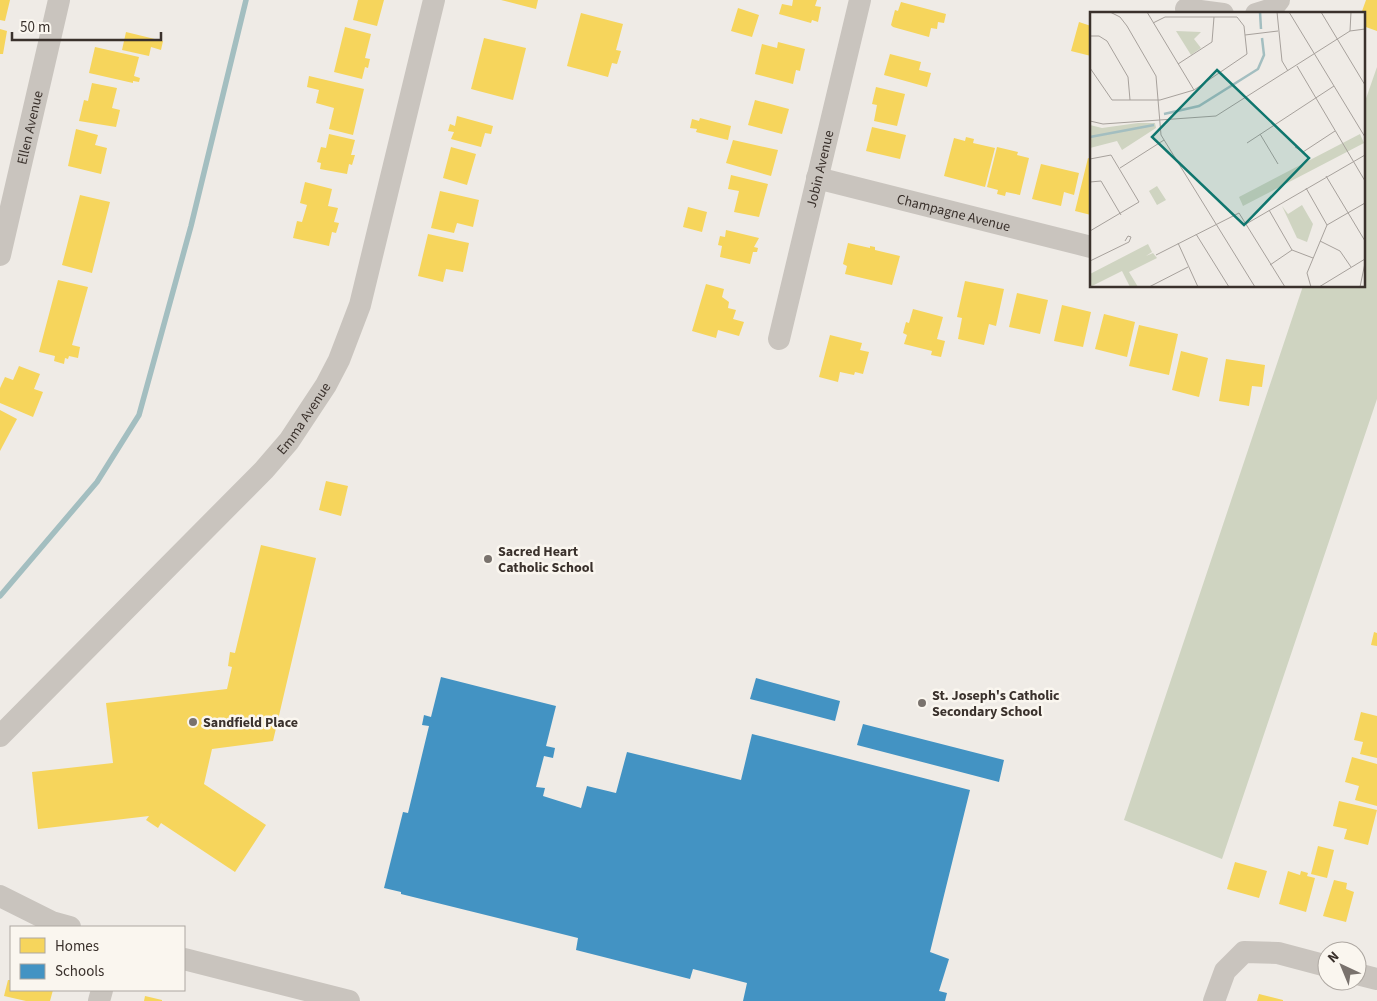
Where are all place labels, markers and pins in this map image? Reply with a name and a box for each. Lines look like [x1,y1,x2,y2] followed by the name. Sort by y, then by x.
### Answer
[498,542,594,578] place label: Sacred Heart Catholic School
[482,553,494,565] marker: Sacred Heart Catholic School
[932,686,1060,722] place label: St. Joseph's Catholic Secondary School
[916,697,928,709] marker: St. Joseph's Catholic Secondary School
[203,713,298,733] place label: Sandfield Place
[187,716,199,728] marker: Sandfield Place

